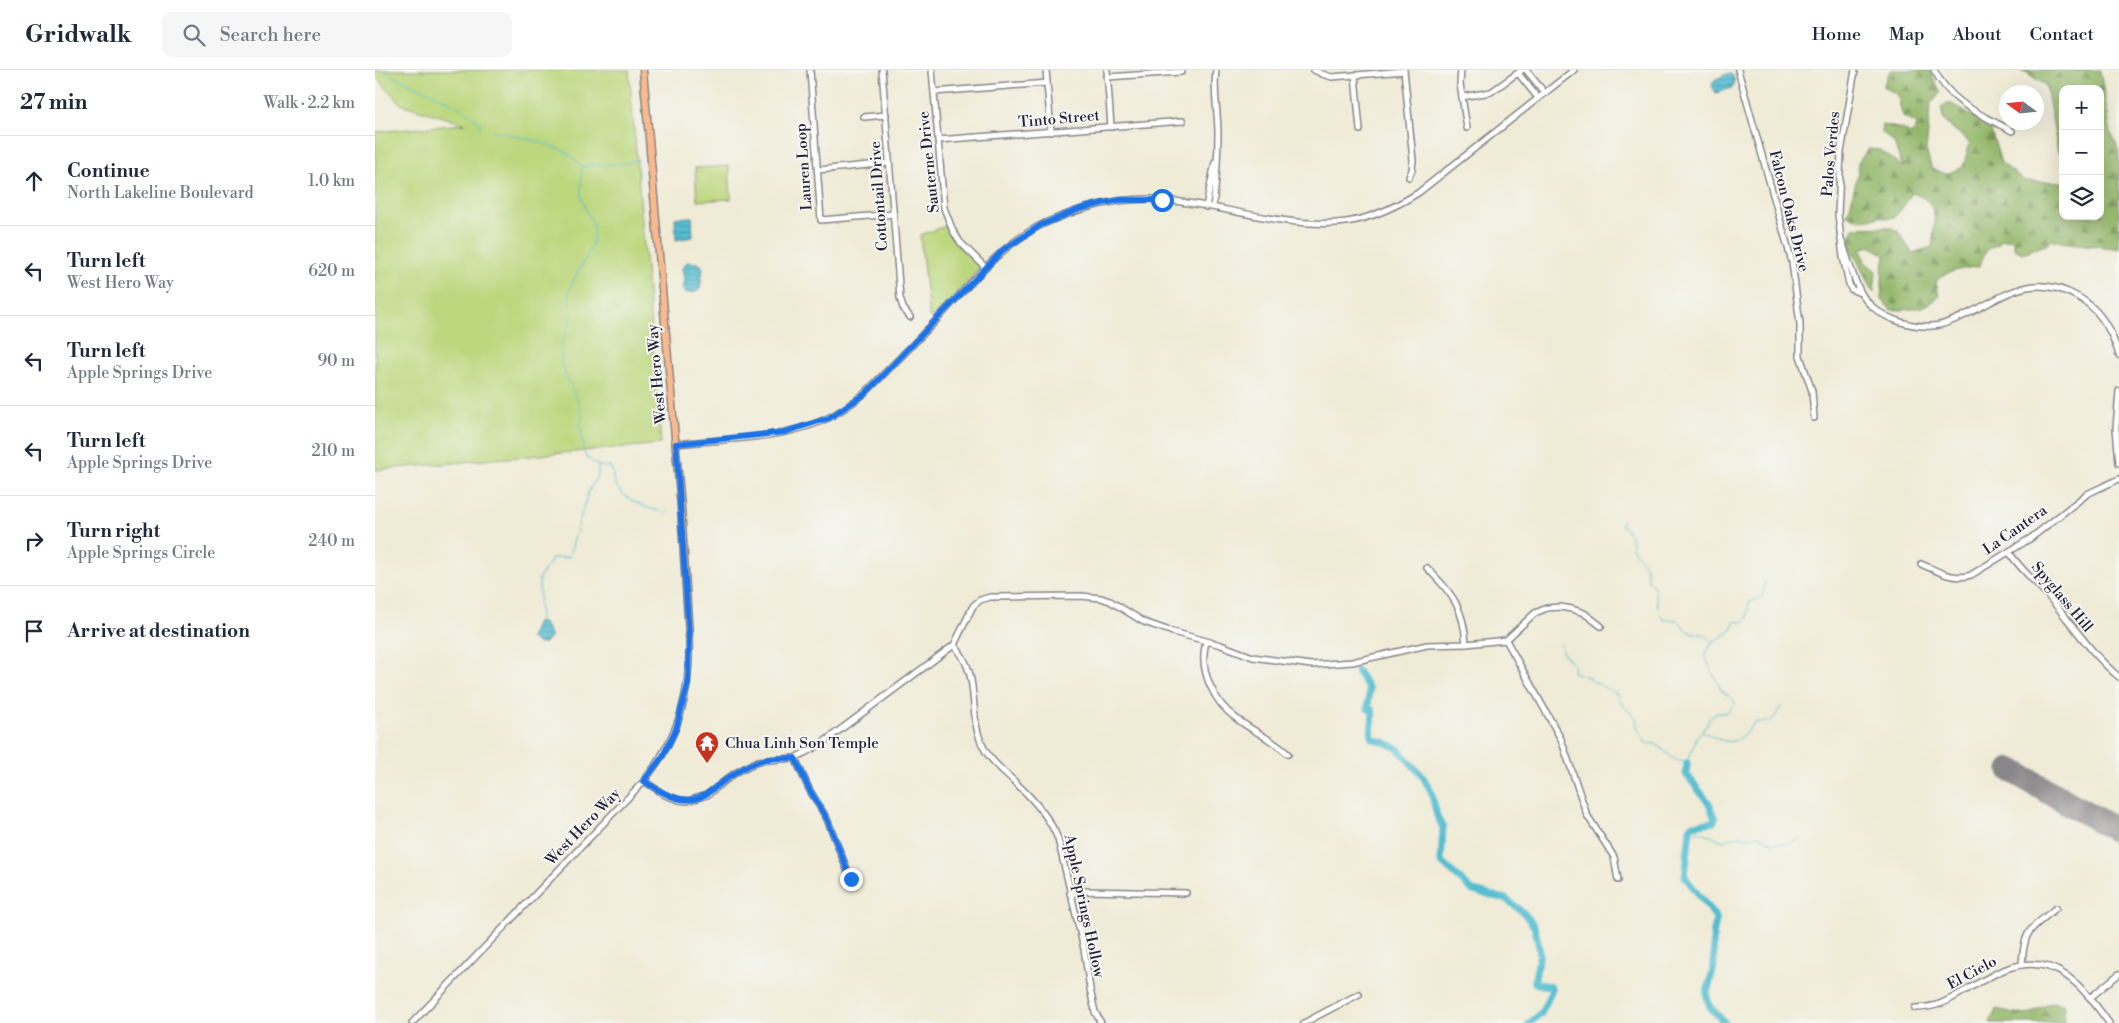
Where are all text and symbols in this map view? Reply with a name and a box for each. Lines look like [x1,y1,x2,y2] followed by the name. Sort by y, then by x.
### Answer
[162,12,512,57] search box
[25,20,132,50] text: Gridwalk
[180,21,208,49] icon: search
[220,23,321,47] text: Search here
[1812,23,1861,46] text: Home
[1889,23,1925,46] text: Map
[1953,23,2002,46] text: About
[2030,23,2094,46] text: Contact
[1999,85,2044,130] north arrow
[2059,85,2104,220] map controls
[2059,85,2104,130] button: +
[20,90,87,116] text: 27 min
[264,93,355,113] text: Walk · 2.2 km
[1017,106,1101,132] street label: Tinto Street
[914,110,944,214] street label: Sauterne Drive
[1818,111,1844,197] street label: Palos Verdes
[791,123,817,211] street label: Lauren Loop
[2059,130,2104,175] button: −
[866,140,892,252] street label: Cottontail Drive
[1765,148,1813,274] street label: Falcon Oaks Drive
[67,159,150,183] text: Continue
[20,167,48,195] icon: ahead
[308,171,355,191] text: 1.0 km
[2059,175,2104,220] button: layers
[67,183,254,203] text: North Lakeline Boulevard
[1151,189,1174,212] route start
[67,249,146,273] text: Turn left
[20,257,48,285] icon: left
[308,261,355,281] text: 620 m
[67,273,174,293] text: West Hero Way
[643,323,671,426] street label: West Hero Way
[67,339,146,363] text: Turn left
[20,347,48,375] icon: left
[317,351,355,371] text: 90 m
[67,363,212,383] text: Apple Springs Drive
[67,429,146,453] text: Turn left
[20,437,48,465] icon: left
[311,441,355,461] text: 210 m
[67,453,212,473] text: Apple Springs Drive
[1979,501,2051,559] street label: La Cantera
[67,519,160,543] text: Turn right
[20,527,48,555] icon: right
[308,531,355,551] text: 240 m
[67,543,215,563] text: Apple Springs Circle
[2027,558,2097,636] street label: Spyglass Hill
[20,617,48,645] icon: arrive
[67,619,250,643] text: Arrive at destination
[694,730,720,764] temple icon: Chua Linh Son Temple
[725,734,879,753] place label: Chua Linh Son Temple
[541,784,625,870] street label: West Hero Way
[1059,832,1109,980] street label: Apple Springs Hollow
[840,868,863,891] route end
[1944,952,2000,994] street label: El Cielo

